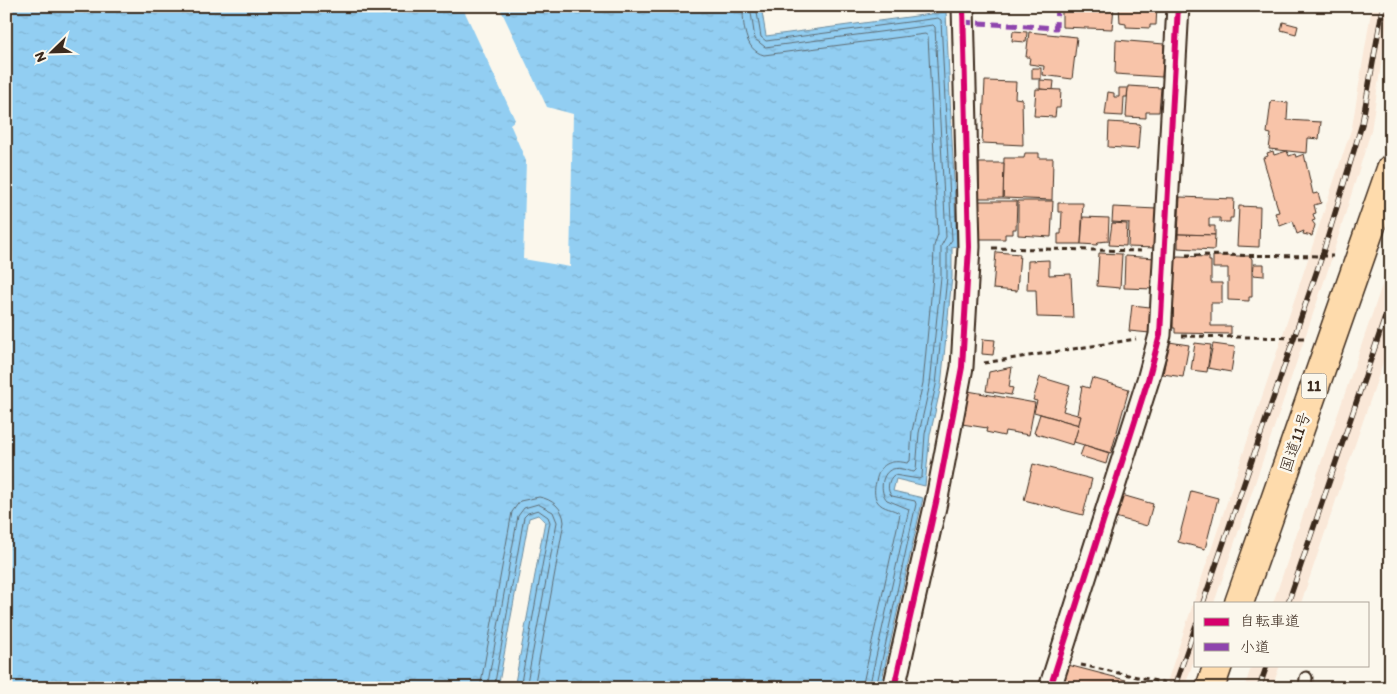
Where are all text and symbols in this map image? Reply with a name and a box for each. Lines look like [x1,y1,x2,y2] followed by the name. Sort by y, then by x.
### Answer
[28,28,78,78] north arrow
[31,49,50,65] text: N
[1302,374,1326,398] road number: 11
[1276,409,1314,475] street label: 国道11号
[1194,602,1370,666] legend
[1240,612,1300,630] text: 自転車道
[1240,638,1270,656] text: 小道

